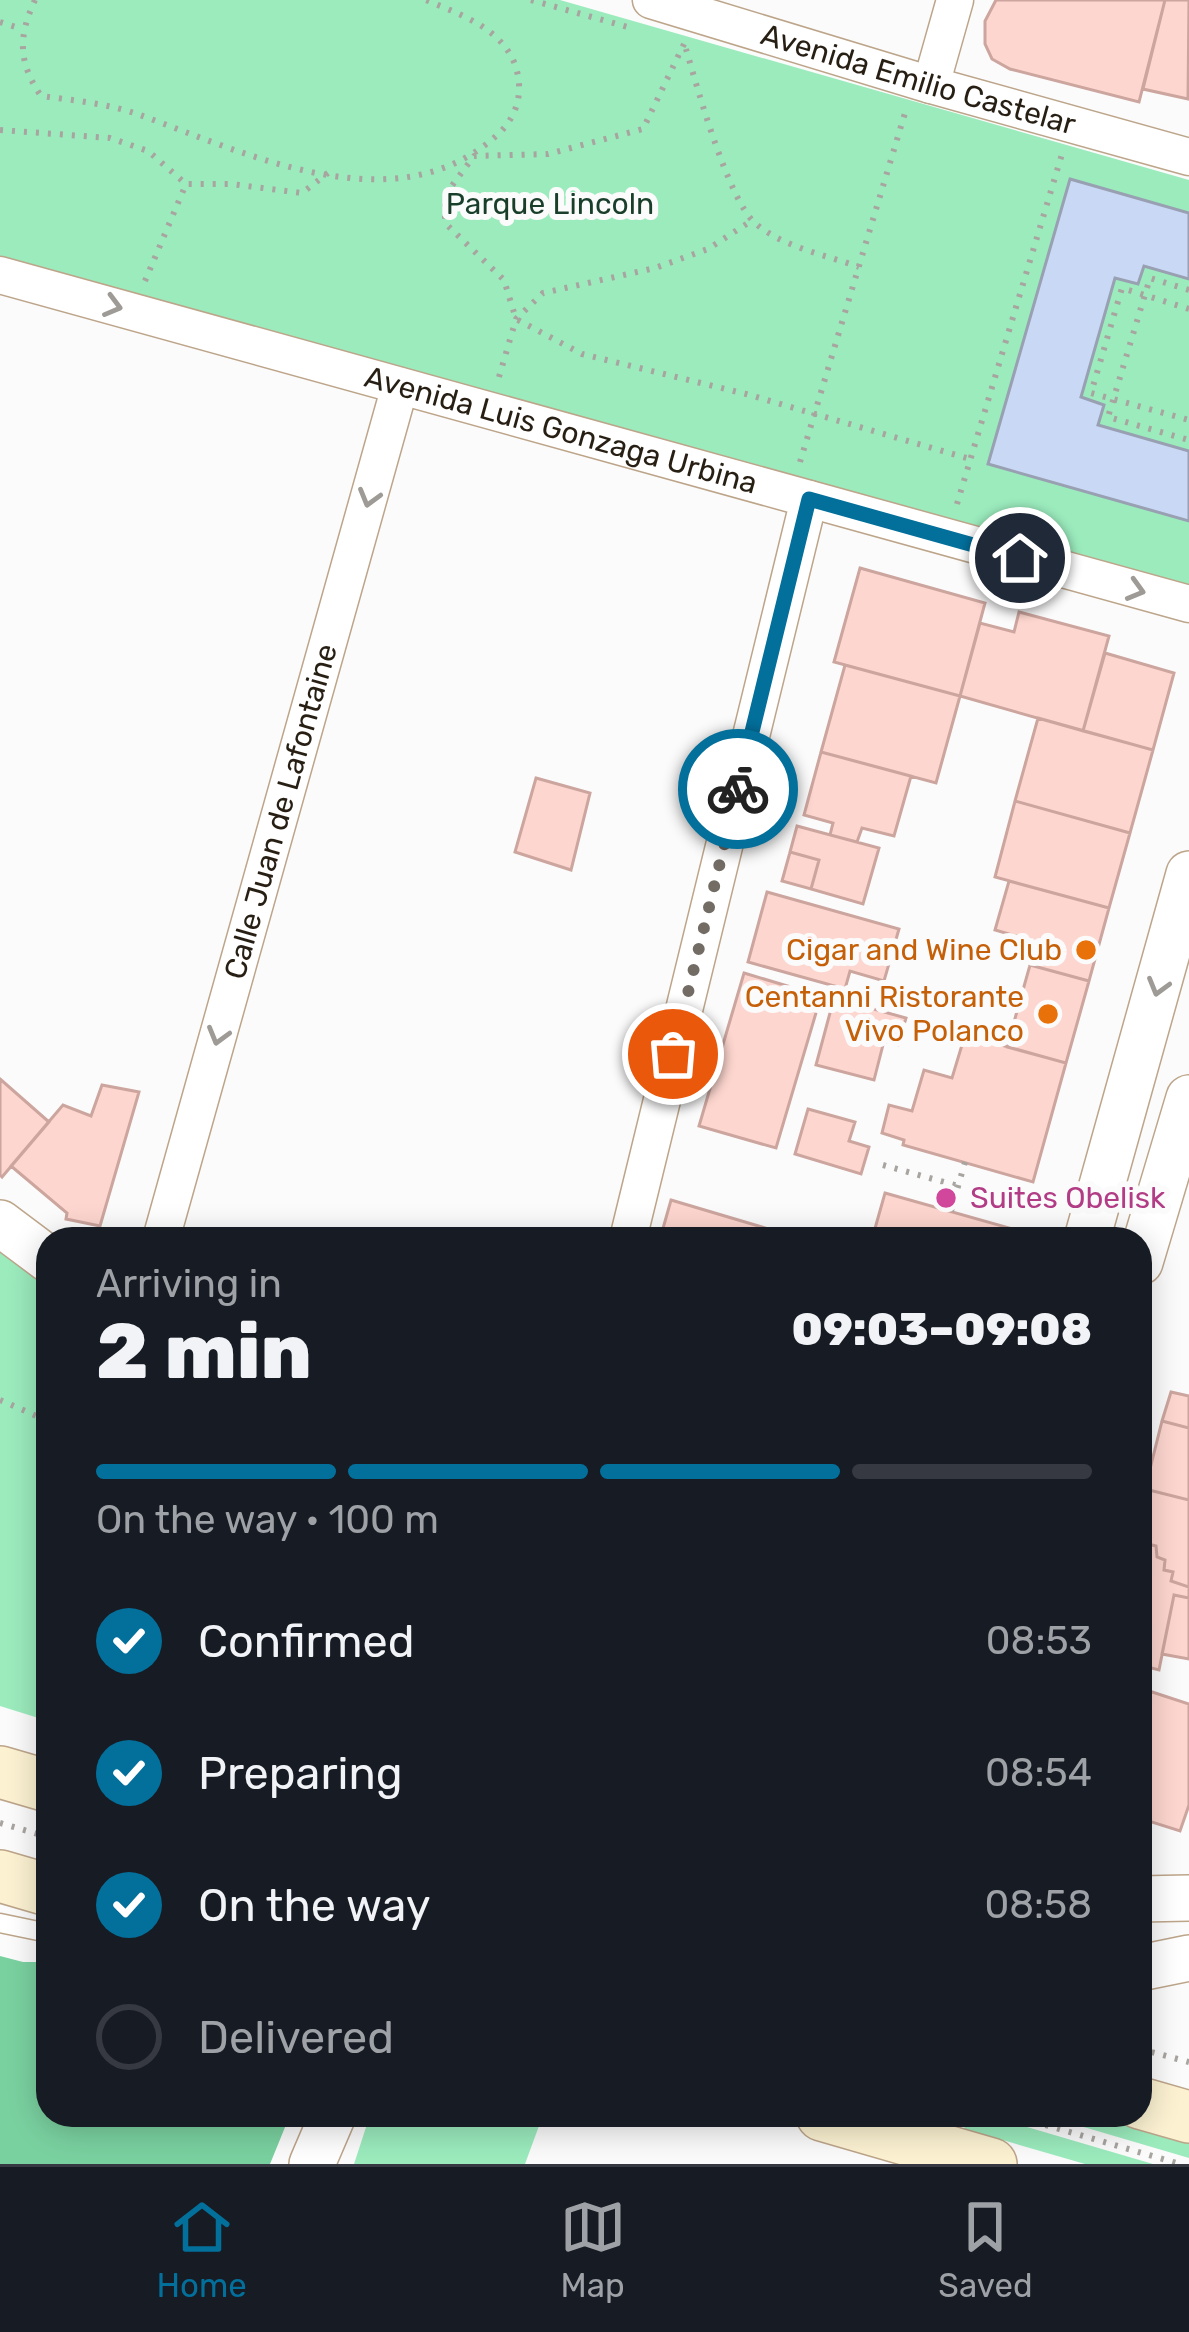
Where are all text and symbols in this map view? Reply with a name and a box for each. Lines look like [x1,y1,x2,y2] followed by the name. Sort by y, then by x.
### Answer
[757,16,1080,143] street label: Avenida Emilio Castelar
[446,186,654,222] park label: Parque Lincoln
[102,291,123,316] one-way arrow
[361,359,761,502] street label: Avenida Luis Gonzaga Urbina
[358,487,383,508] one-way arrow
[969,507,1071,609] pin
[987,525,1053,591] icon: home
[1125,575,1146,600] one-way arrow
[217,640,345,983] street label: Calle Juan de Lafontaine
[678,729,798,849] courier
[705,756,771,822] icon: bike
[786,932,1062,968] place label: Cigar and Wine Club
[1073,937,1099,963] marker: Cigar and Wine Club
[1147,976,1172,996] one-way arrow
[745,979,1024,1049] place label: Centanni Ristorante Vivo Polanco
[1035,1001,1061,1027] marker: Centanni Ristorante Vivo Polanco
[622,1003,724,1105] pin
[640,1021,706,1087] icon: bag
[208,1025,233,1045] one-way arrow
[970,1180,1166,1216] place label: Suites Obelisk
[933,1185,959,1211] marker: Suites Obelisk
[96,1261,282,1307] text: Arriving in
[792,1303,1092,1356] text: 09:03–09:08
[96,1305,312,1398] text: 2 min
[96,1497,439,1543] text: On the way · 100 m
[96,1608,162,1674] icon: check
[198,1615,415,1668] text: Confirmed
[986,1618,1092,1664] text: 08:53
[96,1740,162,1806] icon: check
[198,1747,403,1800] text: Preparing
[985,1750,1092,1796] text: 08:54
[96,1872,162,1938] icon: check
[198,1879,431,1932] text: On the way
[984,1882,1092,1928] text: 08:58
[198,2011,394,2064] text: Delivered
[156,2194,247,2305] tab: Home
[560,2194,626,2305] tab: Map
[938,2194,1033,2305] tab: Saved

